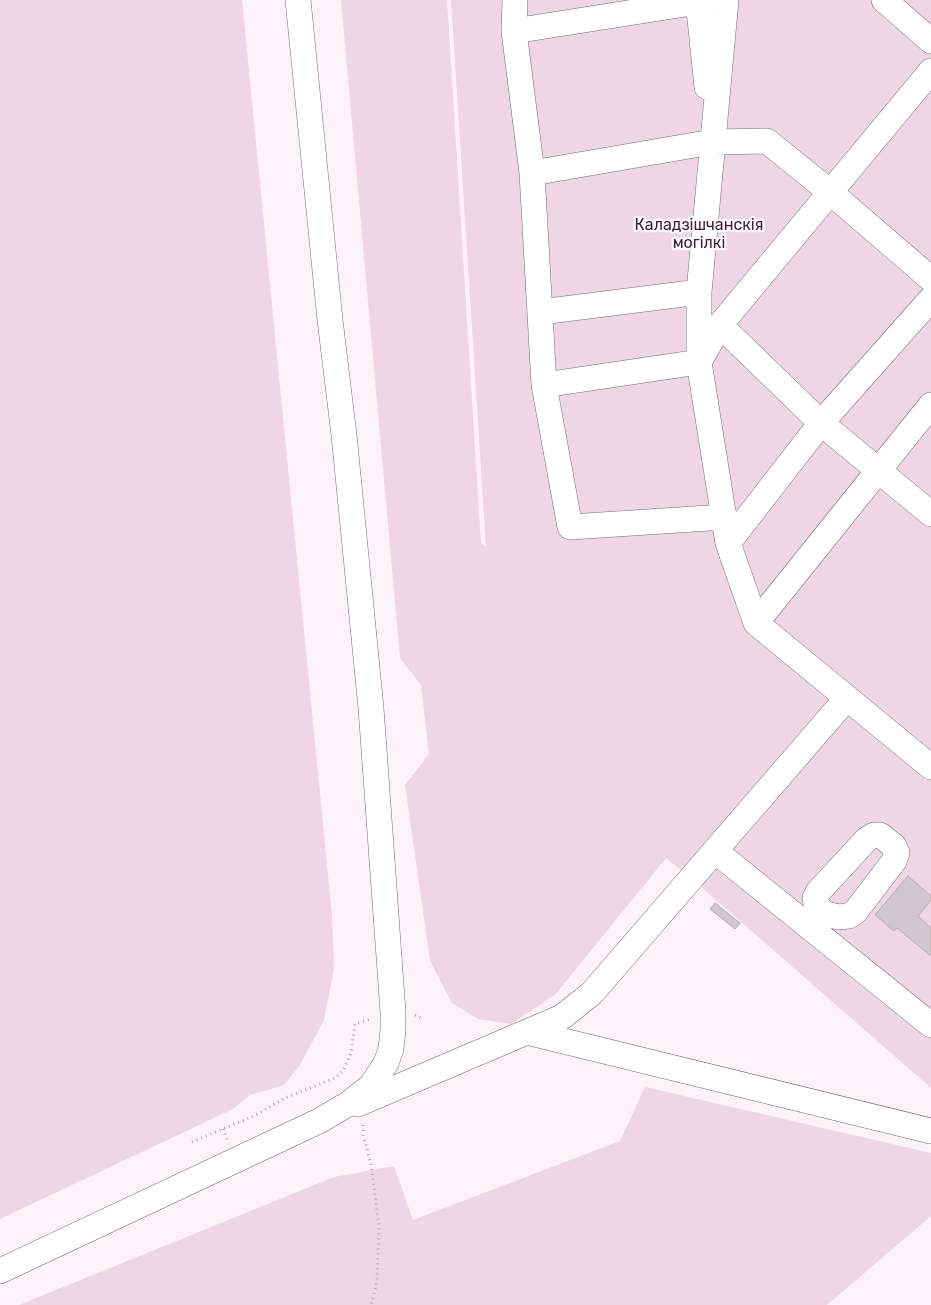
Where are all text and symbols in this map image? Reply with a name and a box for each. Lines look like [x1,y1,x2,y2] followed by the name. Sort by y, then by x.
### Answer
[635,215,763,253] park label: Каладзішчанскія могілкі

